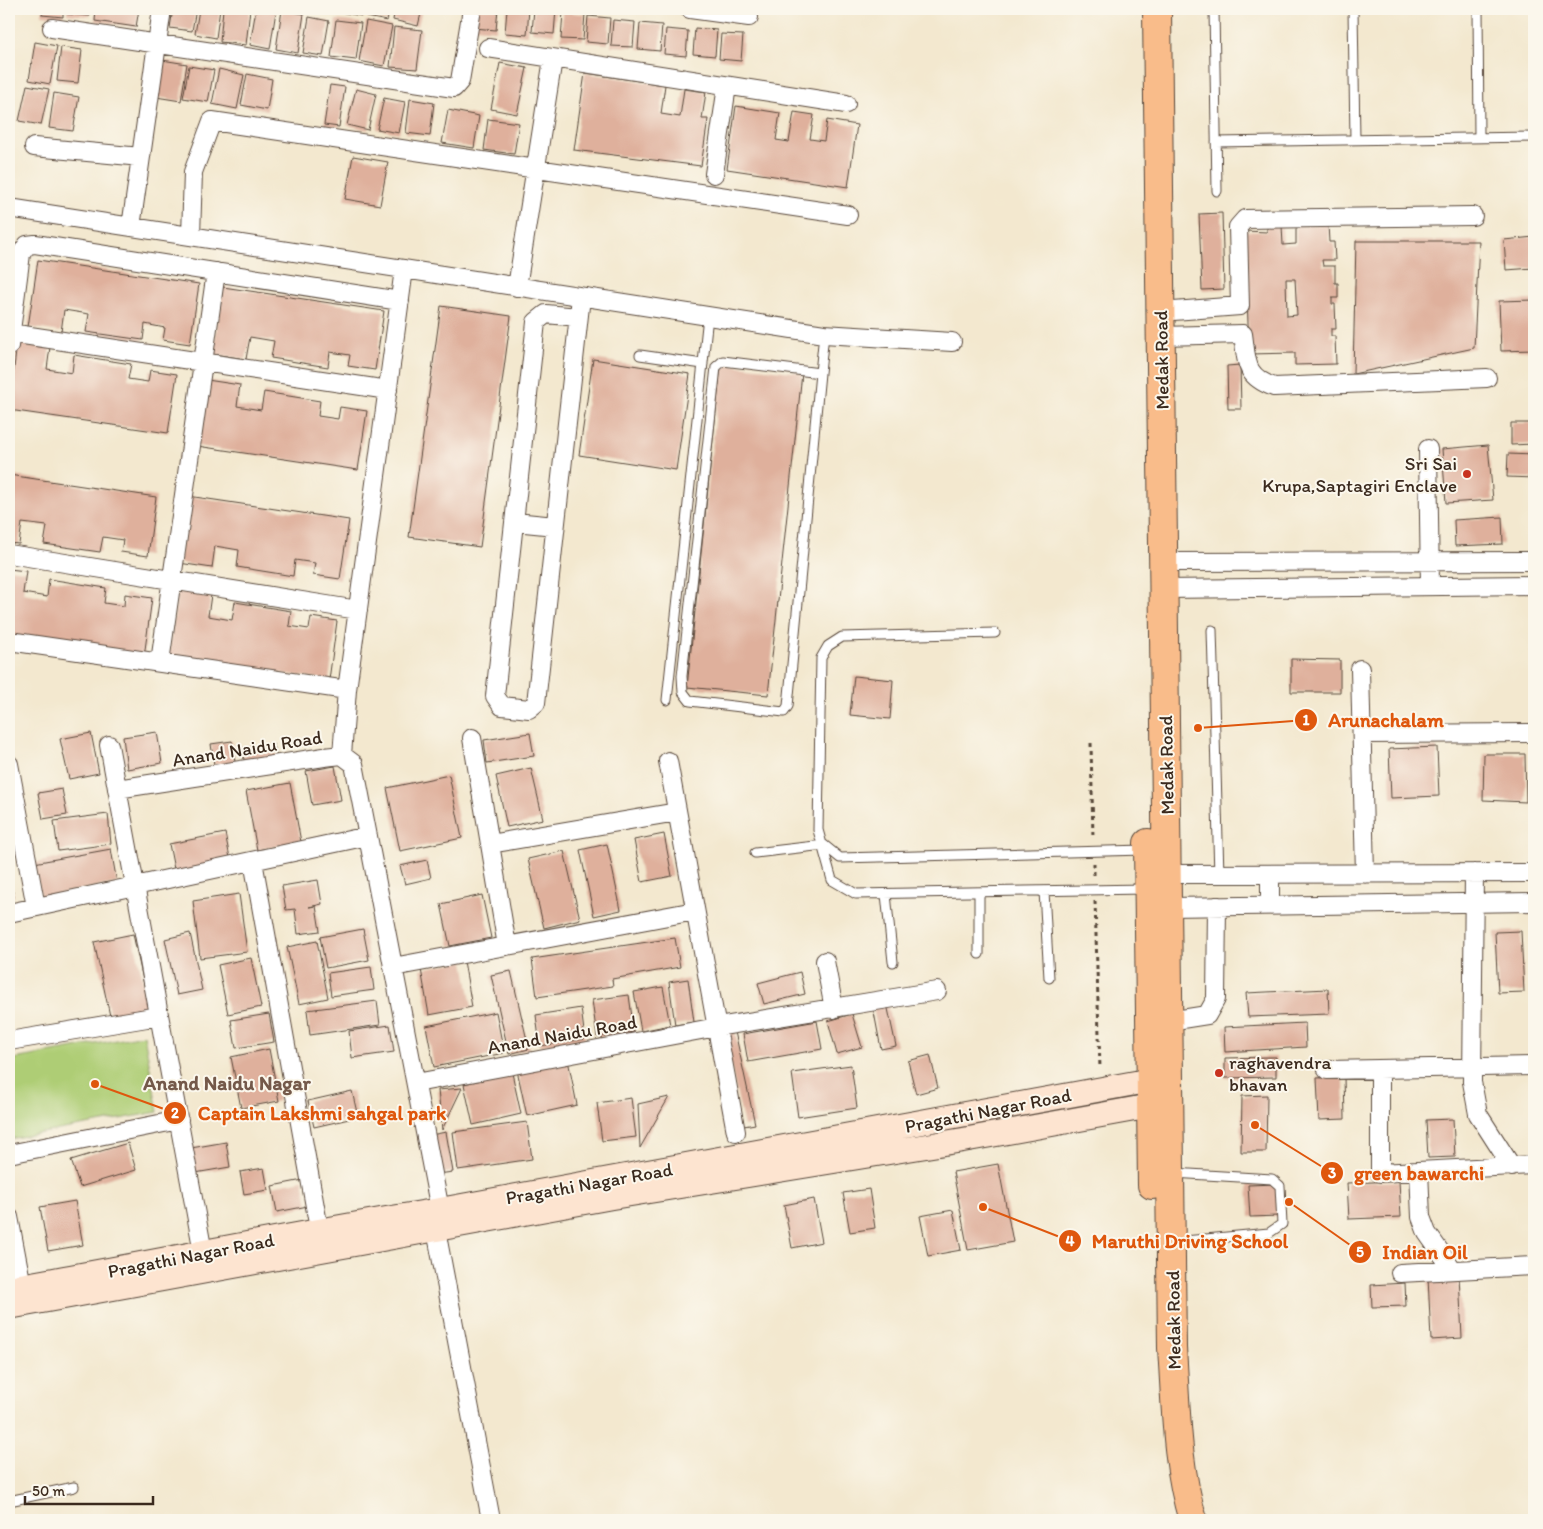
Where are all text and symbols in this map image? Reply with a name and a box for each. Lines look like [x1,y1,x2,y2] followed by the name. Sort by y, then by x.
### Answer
[1149,309,1174,410] street label: Medak Road
[1262,452,1457,497] place label: Sri Sai Krupa,Saptagiri Enclave
[1461,468,1473,480] marker: Sri Sai Krupa,Saptagiri Enclave
[1293,702,1454,737] callout: Arunachalam
[1327,708,1444,732] text: Arunachalam
[1303,711,1310,729] text: 1
[1154,714,1179,815] street label: Medak Road
[171,725,324,772] street label: Anand Naidu Road
[486,1010,639,1059] street label: Anand Naidu Road
[1229,1051,1332,1096] place label: raghavendra bhavan
[1213,1067,1225,1079] marker: raghavendra bhavan
[142,1071,312,1096] district label: Anand Naidu Nagar
[903,1083,1074,1138] street label: Pragathi Nagar Road
[163,1095,456,1130] callout: Captain Lakshmi sahgal park
[198,1101,447,1126] text: Captain Lakshmi sahgal park
[171,1104,179,1122] text: 2
[1319,1155,1494,1190] callout: green bawarchi
[504,1157,675,1210] street label: Pragathi Nagar Road
[1354,1161,1484,1186] text: green bawarchi
[1328,1164,1336,1182] text: 3
[1057,1223,1299,1258] callout: Maruthi Driving School
[106,1228,277,1283] street label: Pragathi Nagar Road
[1092,1229,1289,1254] text: Maruthi Driving School
[1065,1232,1075,1250] text: 4
[1348,1234,1478,1269] callout: Indian Oil
[1382,1240,1468,1264] text: Indian Oil
[1356,1243,1364,1261] text: 5
[1161,1269,1186,1370] street label: Medak Road
[25,1474,152,1506] scale bar
[32,1482,65,1500] text: 50 m

